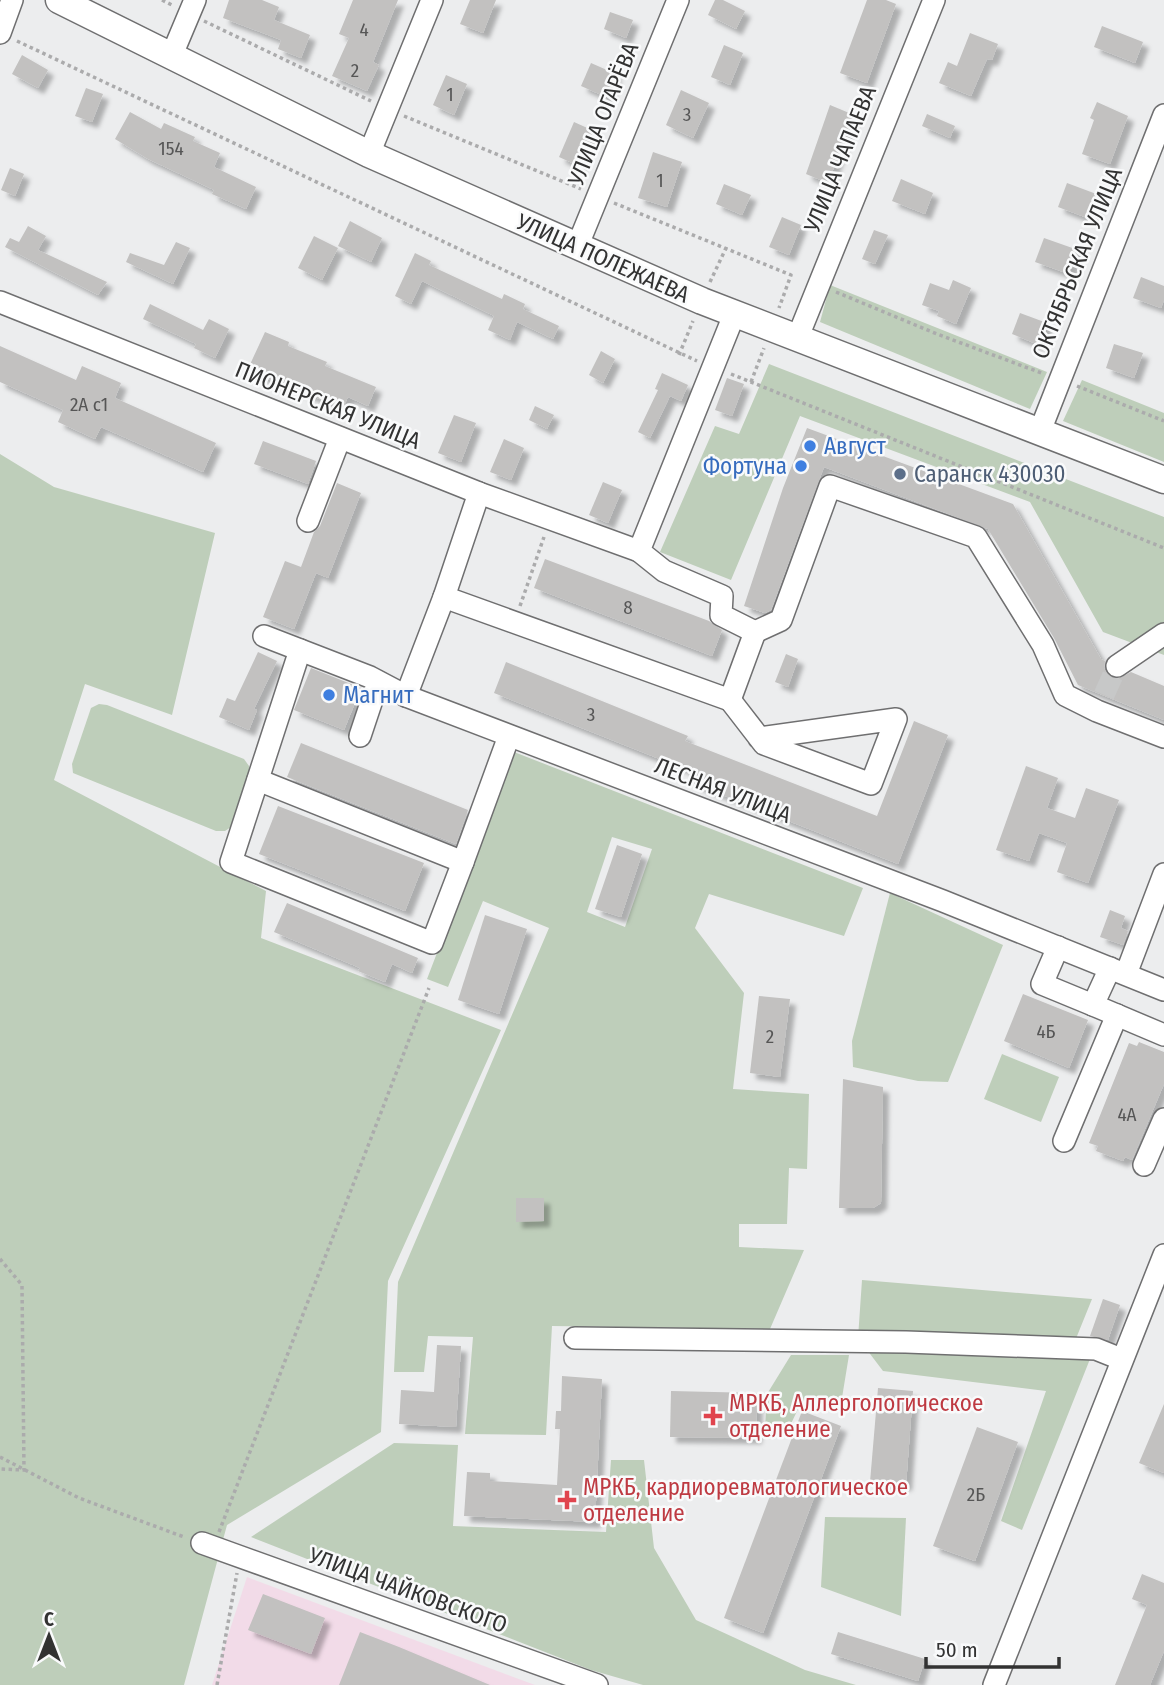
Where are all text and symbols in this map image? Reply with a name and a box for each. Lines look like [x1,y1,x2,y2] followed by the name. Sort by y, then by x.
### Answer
[359,18,369,41] house number: 4
[561,38,644,191] street label: УЛИЦА ОГАРЁВА
[351,59,359,82] house number: 2
[798,82,882,237] street label: УЛИЦА ЧАПАЕВА
[446,83,454,106] house number: 1
[683,103,691,126] house number: 3
[158,137,184,160] house number: 154
[1026,163,1128,363] street label: ОКТЯБРЬСКАЯ УЛИЦА
[656,169,664,192] house number: 1
[511,207,694,309] street label: УЛИЦА ПОЛЕЖАЕВА
[231,355,425,455] street label: ПИОНЕРСКАЯ УЛИЦА
[70,393,108,416] house number: 2А с1
[824,432,887,460] place label: Август
[802,438,818,454] marker: Август
[703,452,787,480] place label: Фортуна
[793,458,809,474] marker: Фортуна
[914,460,1066,488] place label: Саранск 430030
[892,466,908,482] marker: Саранск 430030
[623,596,633,619] house number: 8
[343,681,414,709] place label: Магнит
[321,687,337,703] marker: Магнит
[587,703,595,726] house number: 3
[651,751,795,829] street label: ЛЕСНАЯ УЛИЦА
[1036,1020,1056,1043] house number: 4Б
[766,1025,774,1048] house number: 2
[1117,1103,1137,1126] house number: 4А
[729,1389,983,1443] place label: МРКБ, Аллергологическое отделение
[703,1406,723,1426] marker: МРКБ, Аллергологическое отделение
[583,1473,908,1527] place label: МРКБ, кардиоревматологическое отделение
[967,1483,985,1506] house number: 2Б
[557,1490,577,1510] marker: МРКБ, кардиоревматологическое отделение
[304,1541,511,1639] street label: УЛИЦА ЧАЙКОВСКОГО
[14,1601,84,1671] north arrow
[44,1608,54,1631] text: С
[926,1626,1059,1670] scale bar
[936,1637,978,1663] text: 50 m

